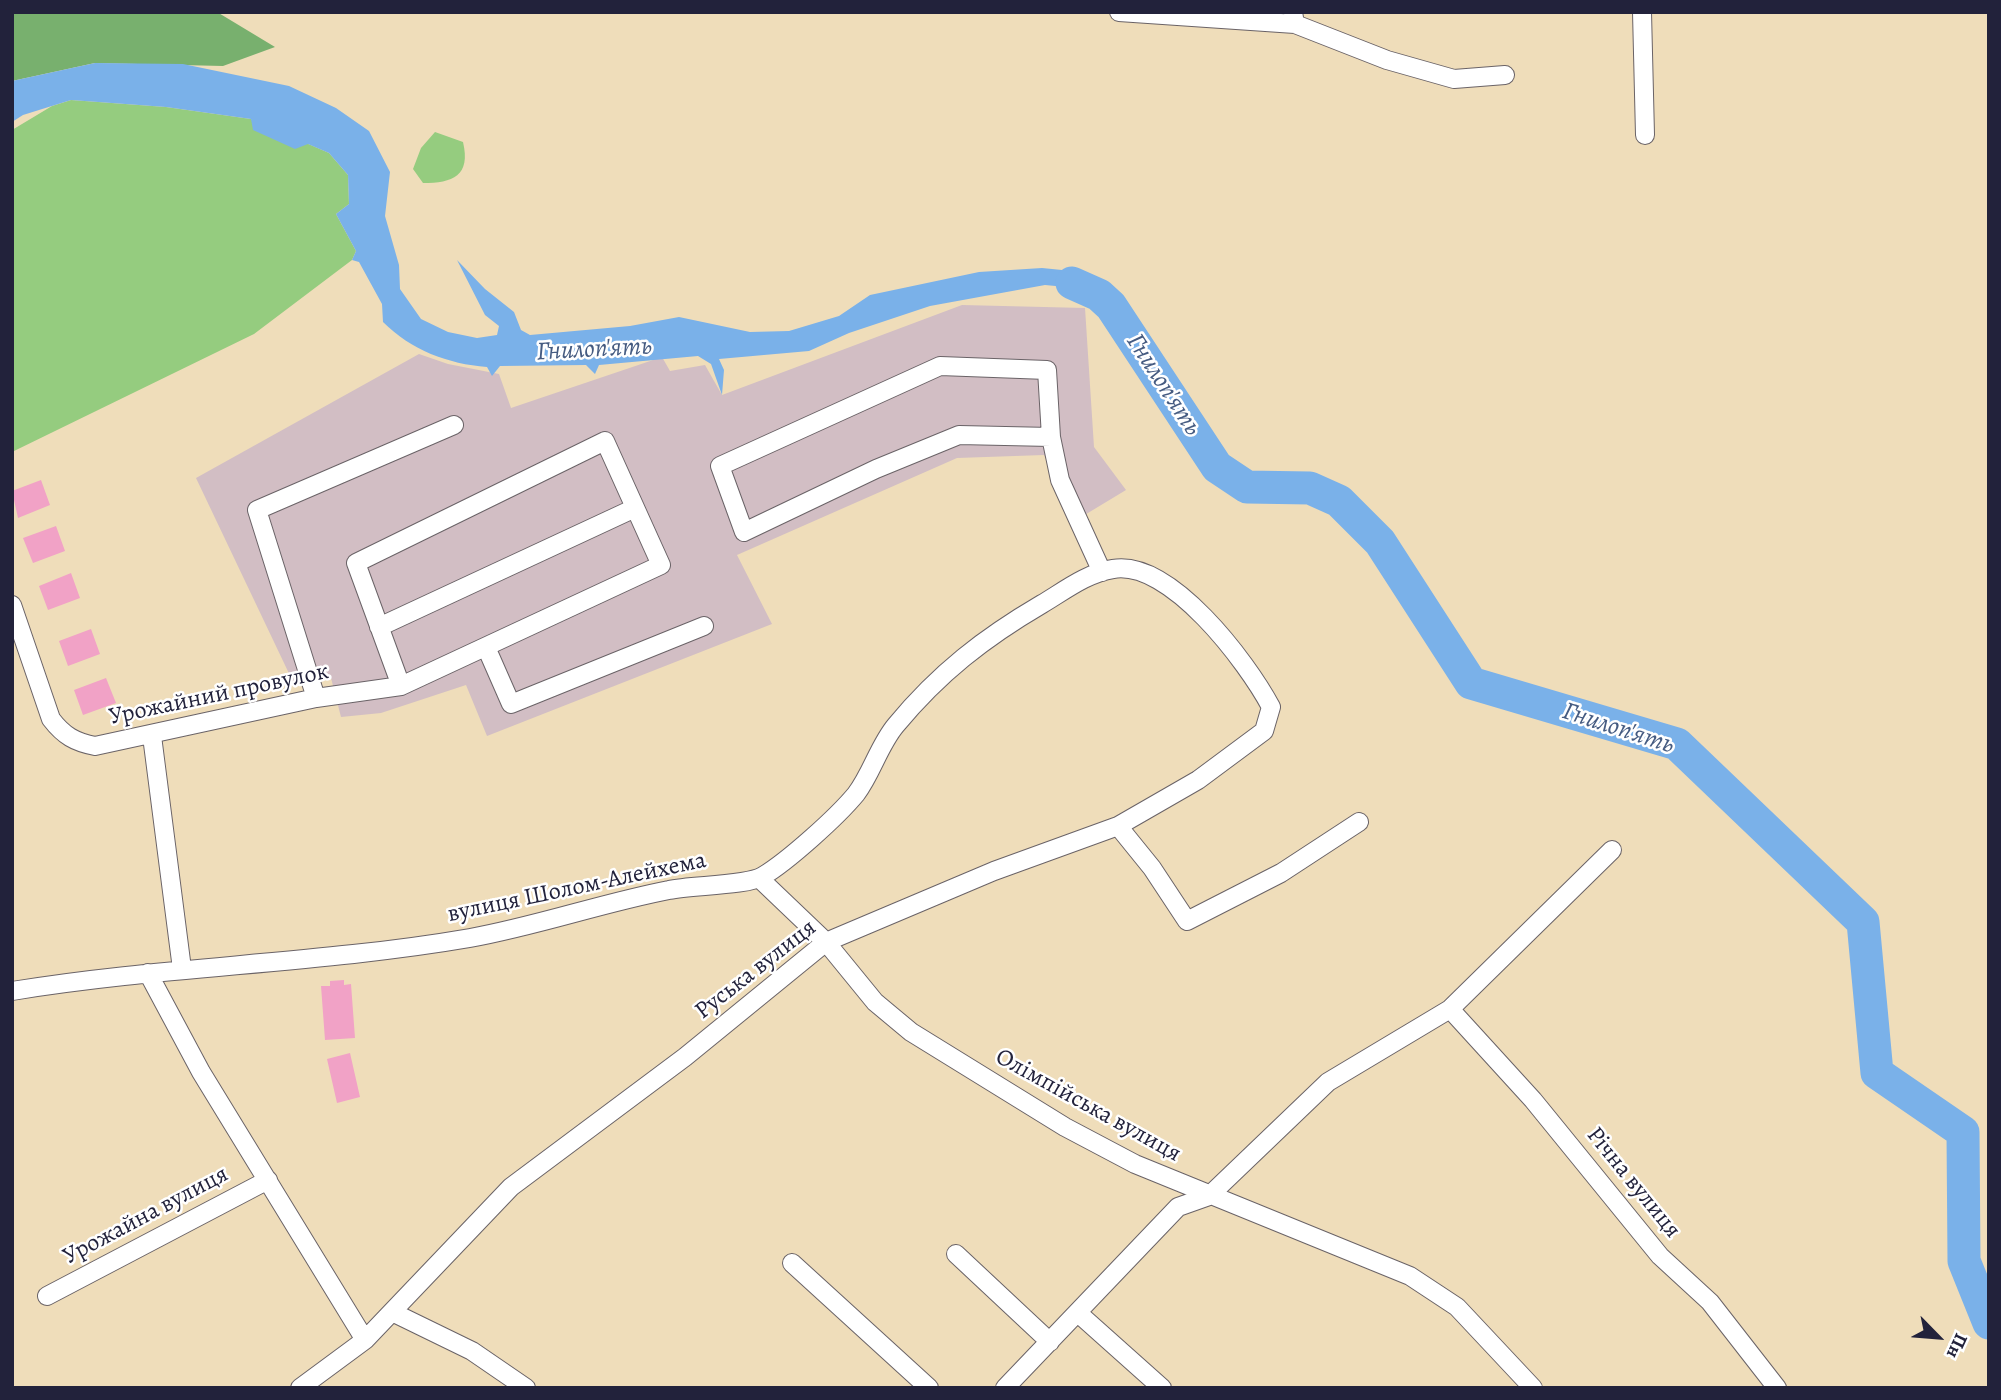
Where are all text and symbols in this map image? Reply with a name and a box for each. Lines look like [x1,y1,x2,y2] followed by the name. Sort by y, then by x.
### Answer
[1118,328,1208,442] water label: Гнилоп'ять
[536,331,652,369] water label: Гнилоп'ять
[106,658,332,732] street label: Урожайний провулок
[1558,696,1678,762] water label: Гнилоп'ять
[445,847,709,929] street label: вулиця Шолом-Алейхема
[690,914,822,1026] street label: Руська вулиця
[990,1043,1186,1169] street label: Олімпійська вулиця
[1580,1122,1686,1244] street label: Річна вулиця
[59,1160,233,1272] street label: Урожайна вулиця
[1903,1302,1973,1372] north arrow
[1940,1329,1974,1363] text: Пн

